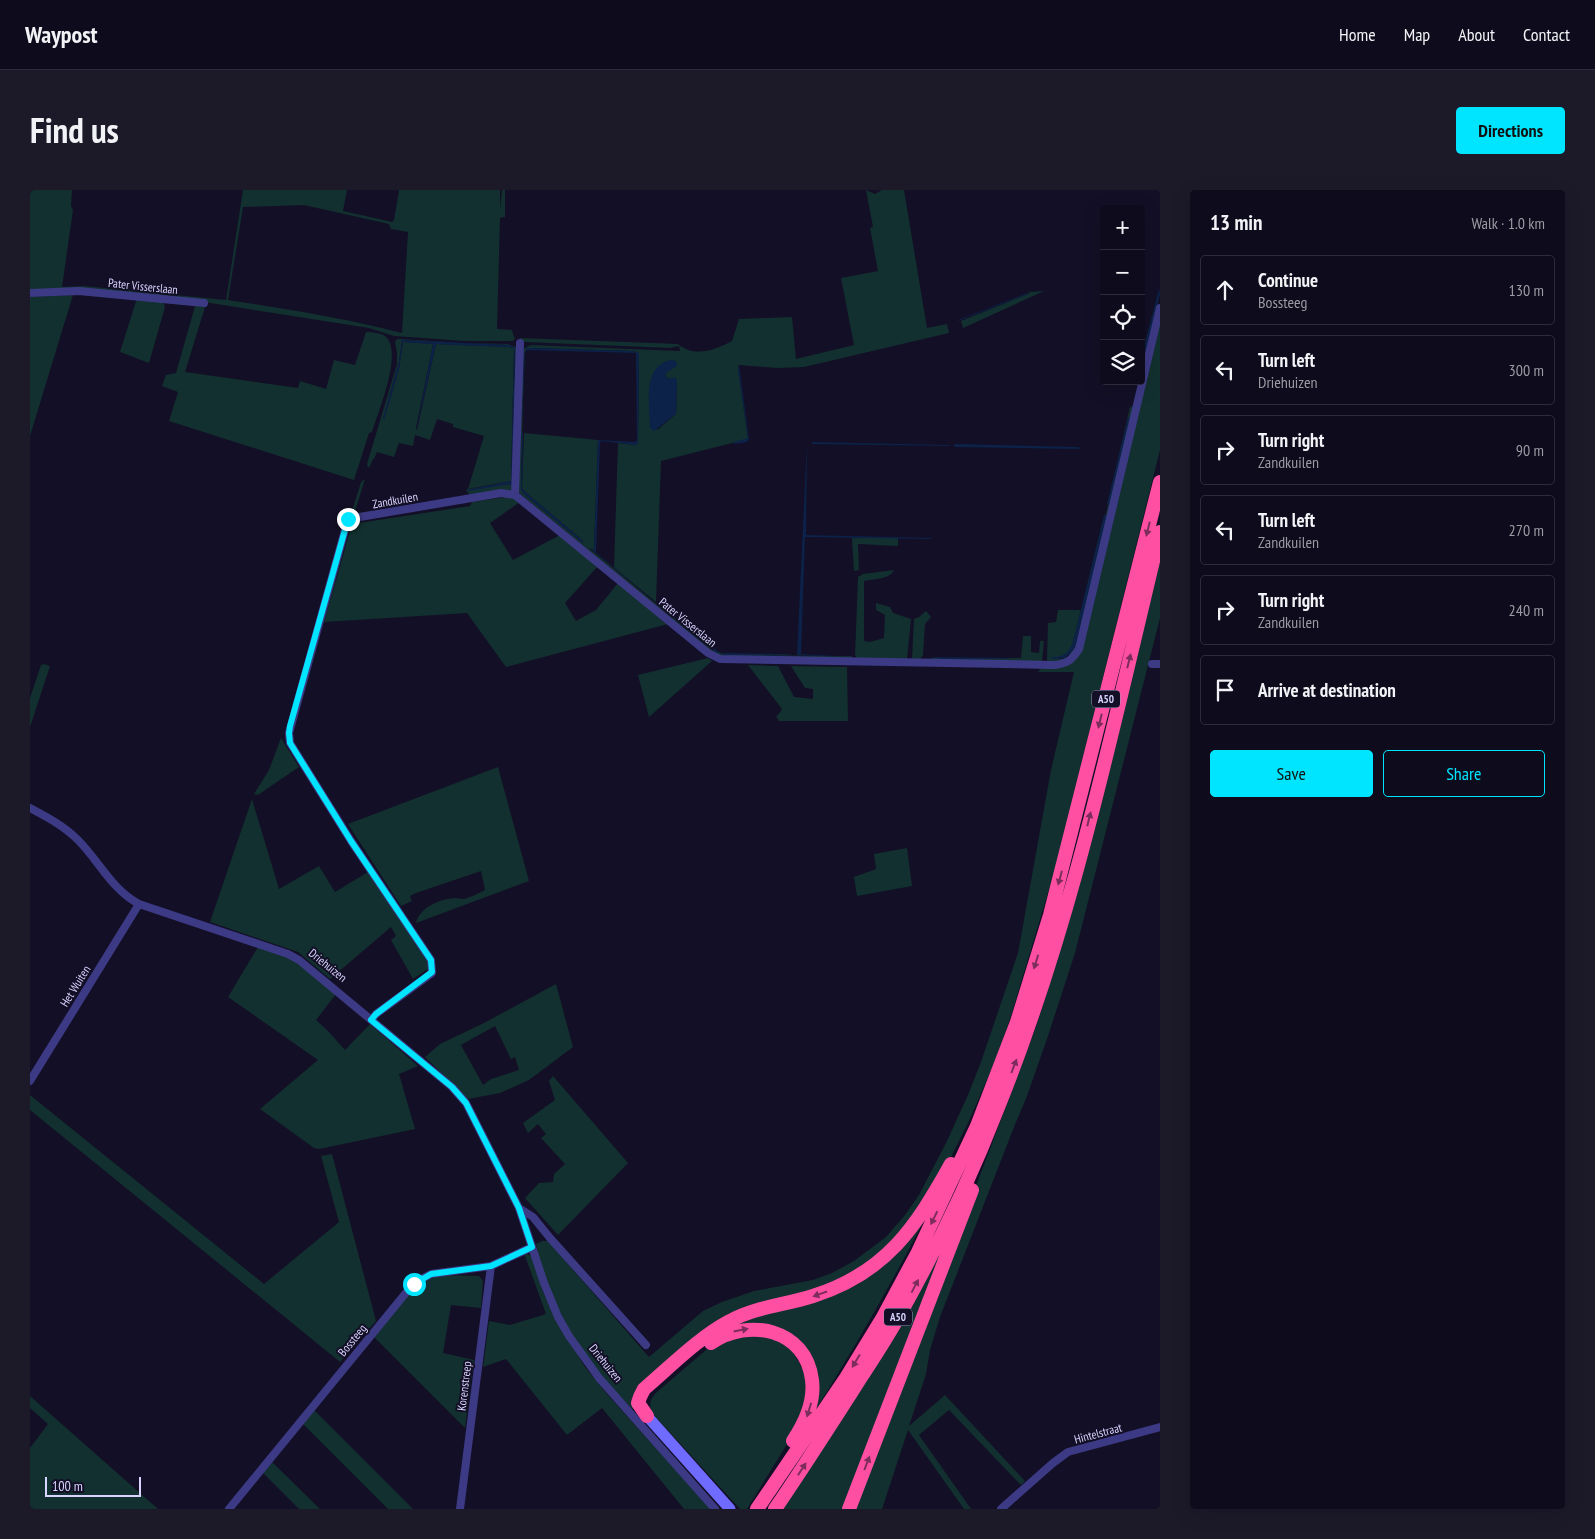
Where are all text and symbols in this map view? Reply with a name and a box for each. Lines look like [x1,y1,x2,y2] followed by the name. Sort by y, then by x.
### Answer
[25,19,98,50] text: Waypost
[1339,23,1376,46] text: Home
[1404,23,1430,46] text: Map
[1458,23,1495,46] text: About
[1523,23,1570,46] text: Contact
[30,107,119,153] text: Find us
[1456,107,1565,154] button: Directions
[1100,205,1145,385] map controls
[1100,205,1145,250] button: +
[1210,209,1262,236] text: 13 min
[1471,213,1545,233] text: Walk · 1.0 km
[1100,250,1145,295] button: −
[1258,268,1318,292] text: Continue
[107,275,179,297] street label: Pater Visserslaan
[1211,276,1239,304] icon: ahead
[1509,280,1544,300] text: 130 m
[1258,292,1307,312] text: Bossteeg
[1100,295,1145,340] button: locate
[1100,340,1145,385] button: layers
[1258,348,1315,372] text: Turn left
[1211,356,1239,384] icon: left
[1509,360,1544,380] text: 300 m
[1258,372,1318,392] text: Driehuizen
[1258,428,1324,452] text: Turn right
[1211,436,1239,464] icon: right
[1516,440,1544,460] text: 90 m
[1258,452,1319,472] text: Zandkuilen
[371,489,419,511] street label: Zandkuilen
[337,508,360,531] route end
[1258,508,1315,532] text: Turn left
[1211,516,1239,544] icon: left
[1509,520,1544,540] text: 270 m
[1144,522,1152,537] one-way arrow
[1258,532,1319,552] text: Zandkuilen
[1258,588,1324,612] text: Turn right
[656,594,720,650] street label: Pater Visserslaan
[1211,596,1239,624] icon: right
[1509,600,1544,620] text: 240 m
[1258,612,1319,632] text: Zandkuilen
[1125,654,1133,669] one-way arrow
[1211,676,1239,704] icon: arrive
[1258,678,1396,702] text: Arrive at destination
[1092,690,1120,708] road number: A50
[1096,713,1104,728] one-way arrow
[1210,750,1373,797] button: Save
[1383,750,1545,797] button: Share
[1085,811,1093,826] one-way arrow
[1056,871,1064,886] one-way arrow
[306,945,350,985] street label: Driehuizen
[1032,954,1040,969] one-way arrow
[56,963,94,1009] street label: Het Wuiten
[1011,1059,1018,1074] one-way arrow
[930,1211,938,1225] one-way arrow
[403,1273,426,1296] route start
[911,1278,919,1293] one-way arrow
[812,1290,827,1298] one-way arrow
[884,1308,912,1326] road number: A50
[335,1321,369,1359] street label: Bossteeg
[733,1326,749,1334] one-way arrow
[586,1341,626,1385] street label: Driehuizen
[852,1354,861,1367] one-way arrow
[454,1360,474,1412] street label: Korenstreep
[804,1402,812,1417] one-way arrow
[1072,1419,1124,1447] street label: Hintelstraat
[863,1456,871,1471] one-way arrow
[797,1462,807,1475] one-way arrow
[45,1474,141,1497] scale bar
[52,1477,83,1495] text: 100 m

